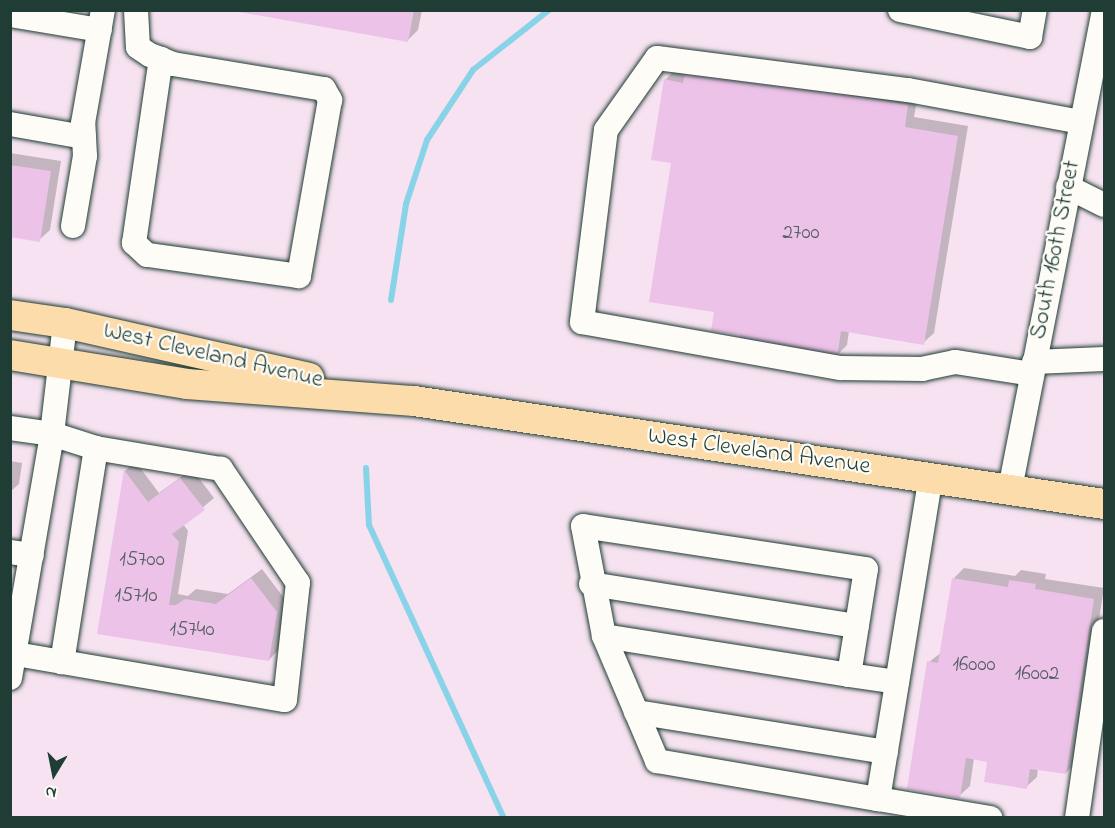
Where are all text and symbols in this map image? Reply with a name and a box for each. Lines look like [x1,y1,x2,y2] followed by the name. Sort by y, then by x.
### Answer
[1025,158,1087,342] street label: South 160th Street
[782,220,820,246] house number: 2700
[100,317,326,395] street label: West Cleveland Avenue
[646,422,872,482] street label: West Cleveland Avenue
[119,547,165,573] house number: 15700
[114,583,158,609] house number: 15710
[169,617,215,643] house number: 15740
[952,652,996,678] house number: 16000
[1015,661,1059,687] house number: 16002
[24,744,84,804] north arrow
[43,779,58,804] text: N

